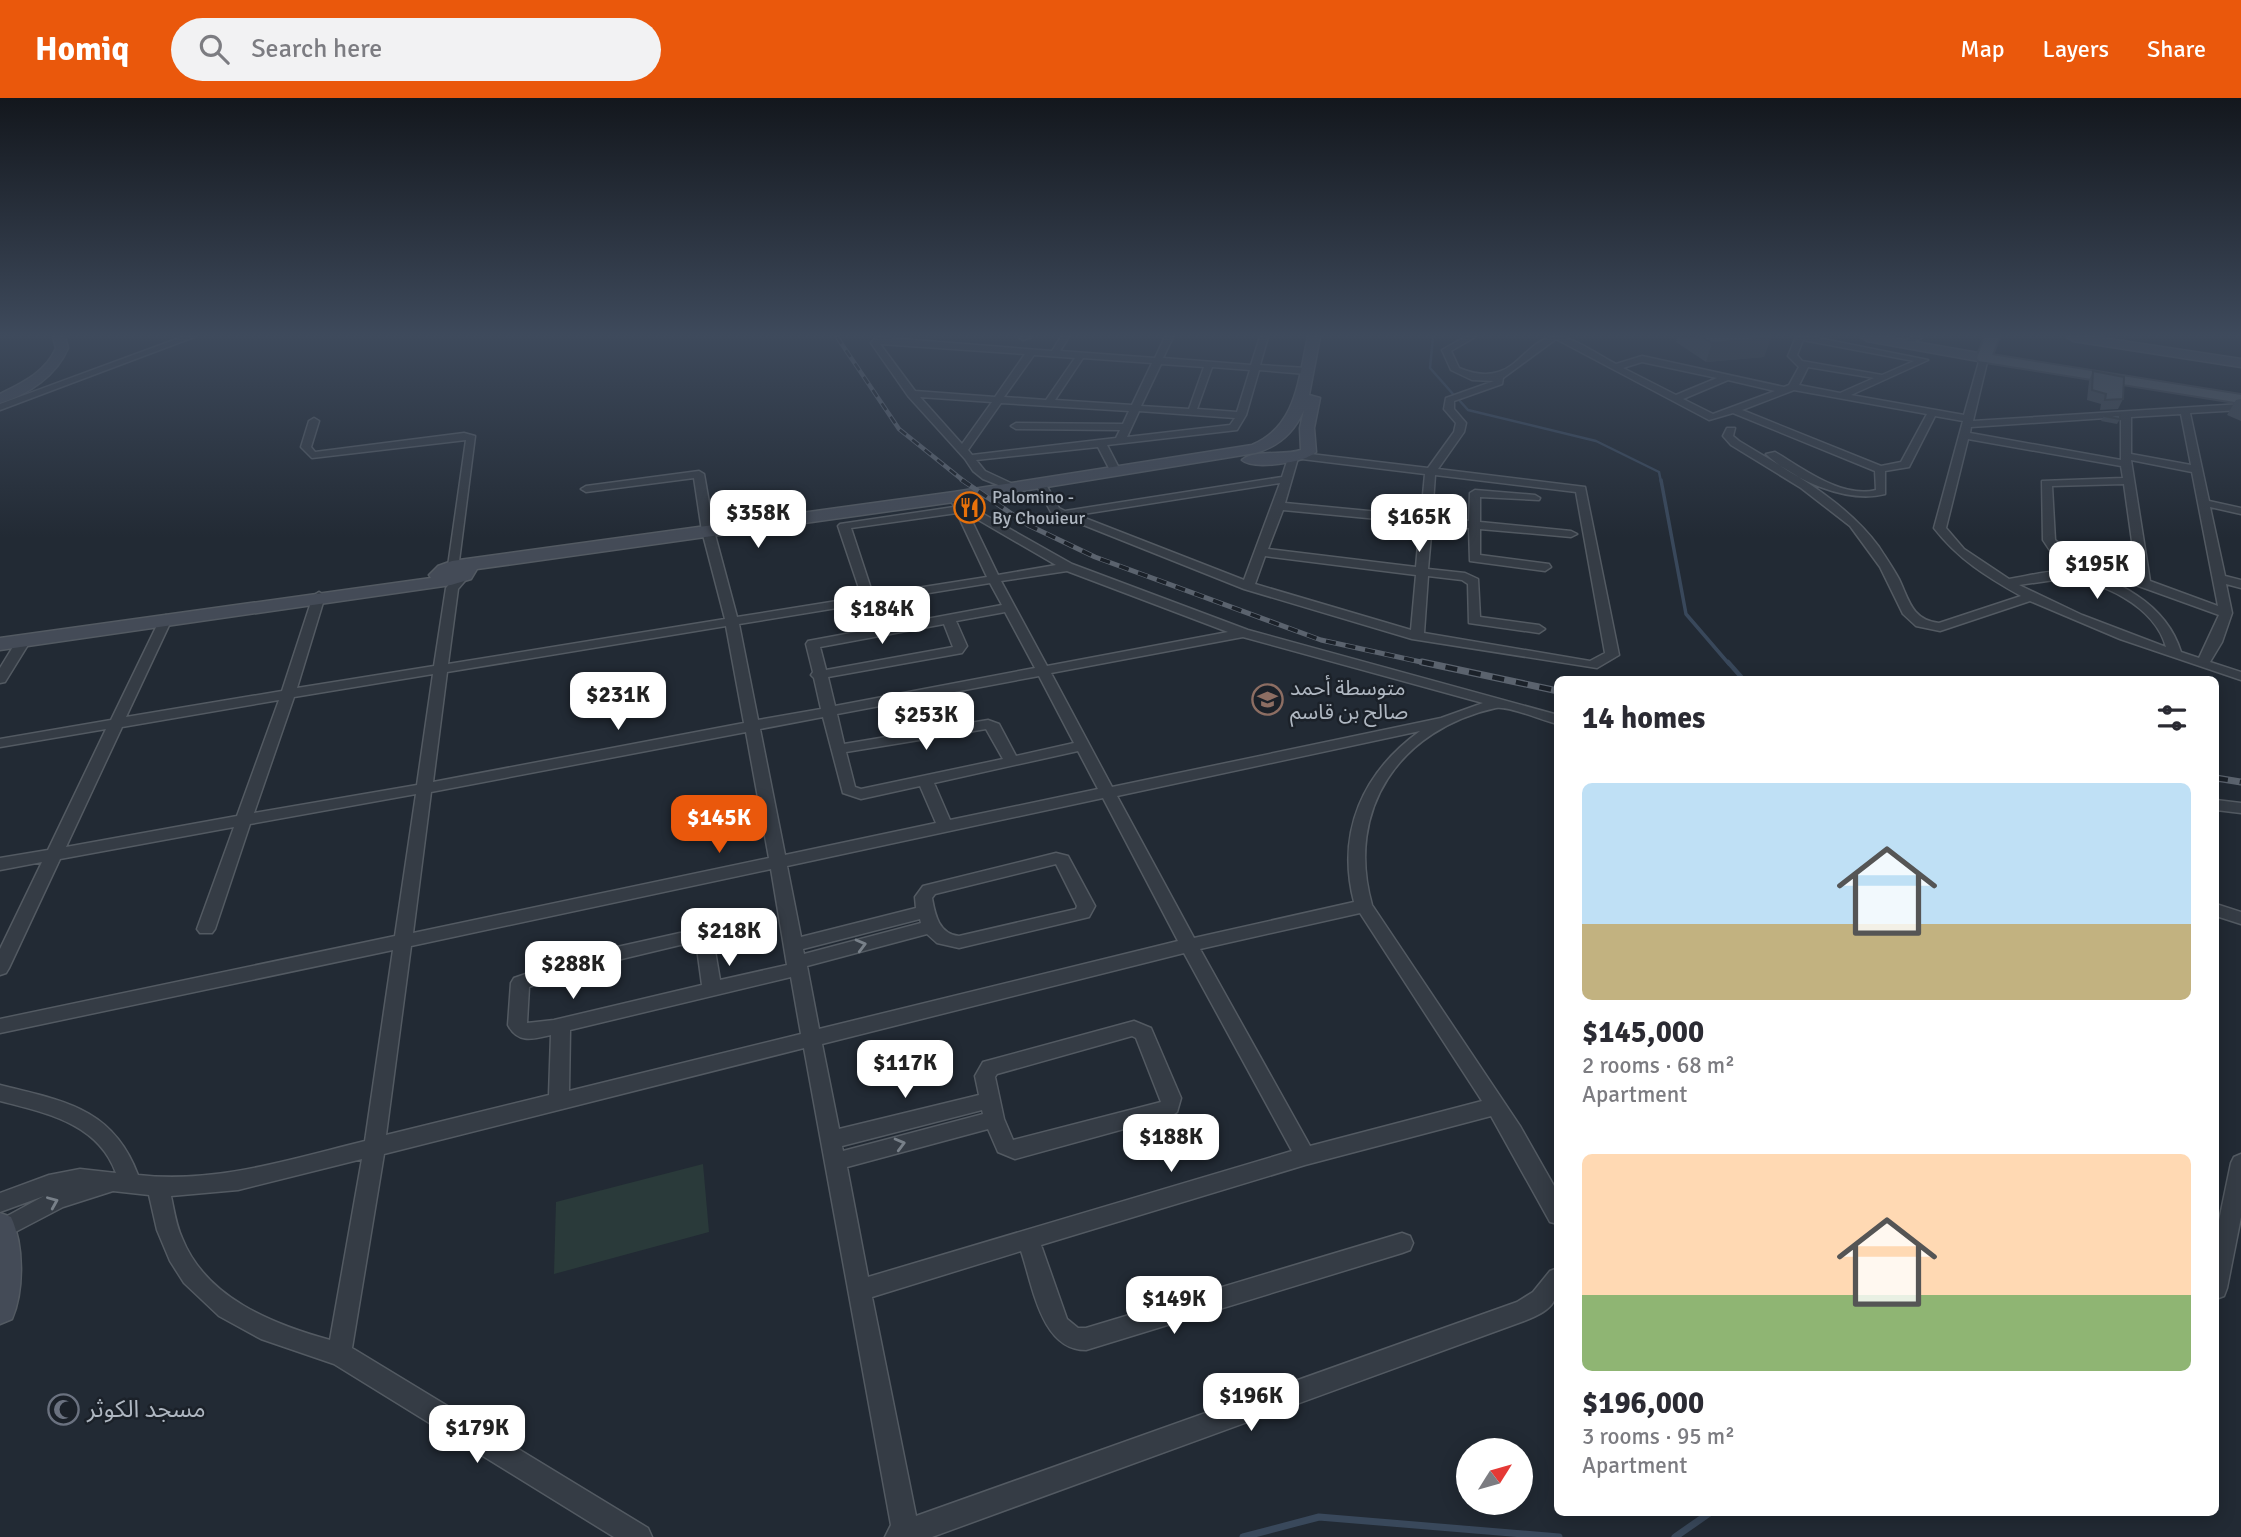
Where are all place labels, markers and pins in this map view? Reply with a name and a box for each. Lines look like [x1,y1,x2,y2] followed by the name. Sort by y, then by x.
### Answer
[992,486,1086,529] place label: Palomino - By Chouieur
[709,490,807,550] pin: $358K
[952,490,986,524] restaurant icon: Palomino - By Chouieur
[1370,494,1468,554] pin: $165K
[2048,542,2146,601] pin: $195K
[833,587,931,646] pin: $184K
[569,672,667,732] pin: $231K
[1290,675,1408,727] place label: متوسطة أحمد صالح بن قاسم
[1250,683,1284,717] school or university icon: متوسطة أحمد صالح بن قاسم
[877,692,975,752] pin: $253K
[670,796,768,855] pin: $145K
[680,908,778,968] pin: $218K
[524,942,622,1001] pin: $288K
[856,1040,954,1100] pin: $117K
[1122,1114,1220,1174] pin: $188K
[1125,1276,1223,1336] pin: $149K
[1202,1374,1300,1433] pin: $196K
[47,1392,81,1426] mosque icon: مسجد الكوثر
[86,1394,206,1424] place label: مسجد الكوثر
[428,1406,526,1465] pin: $179K

